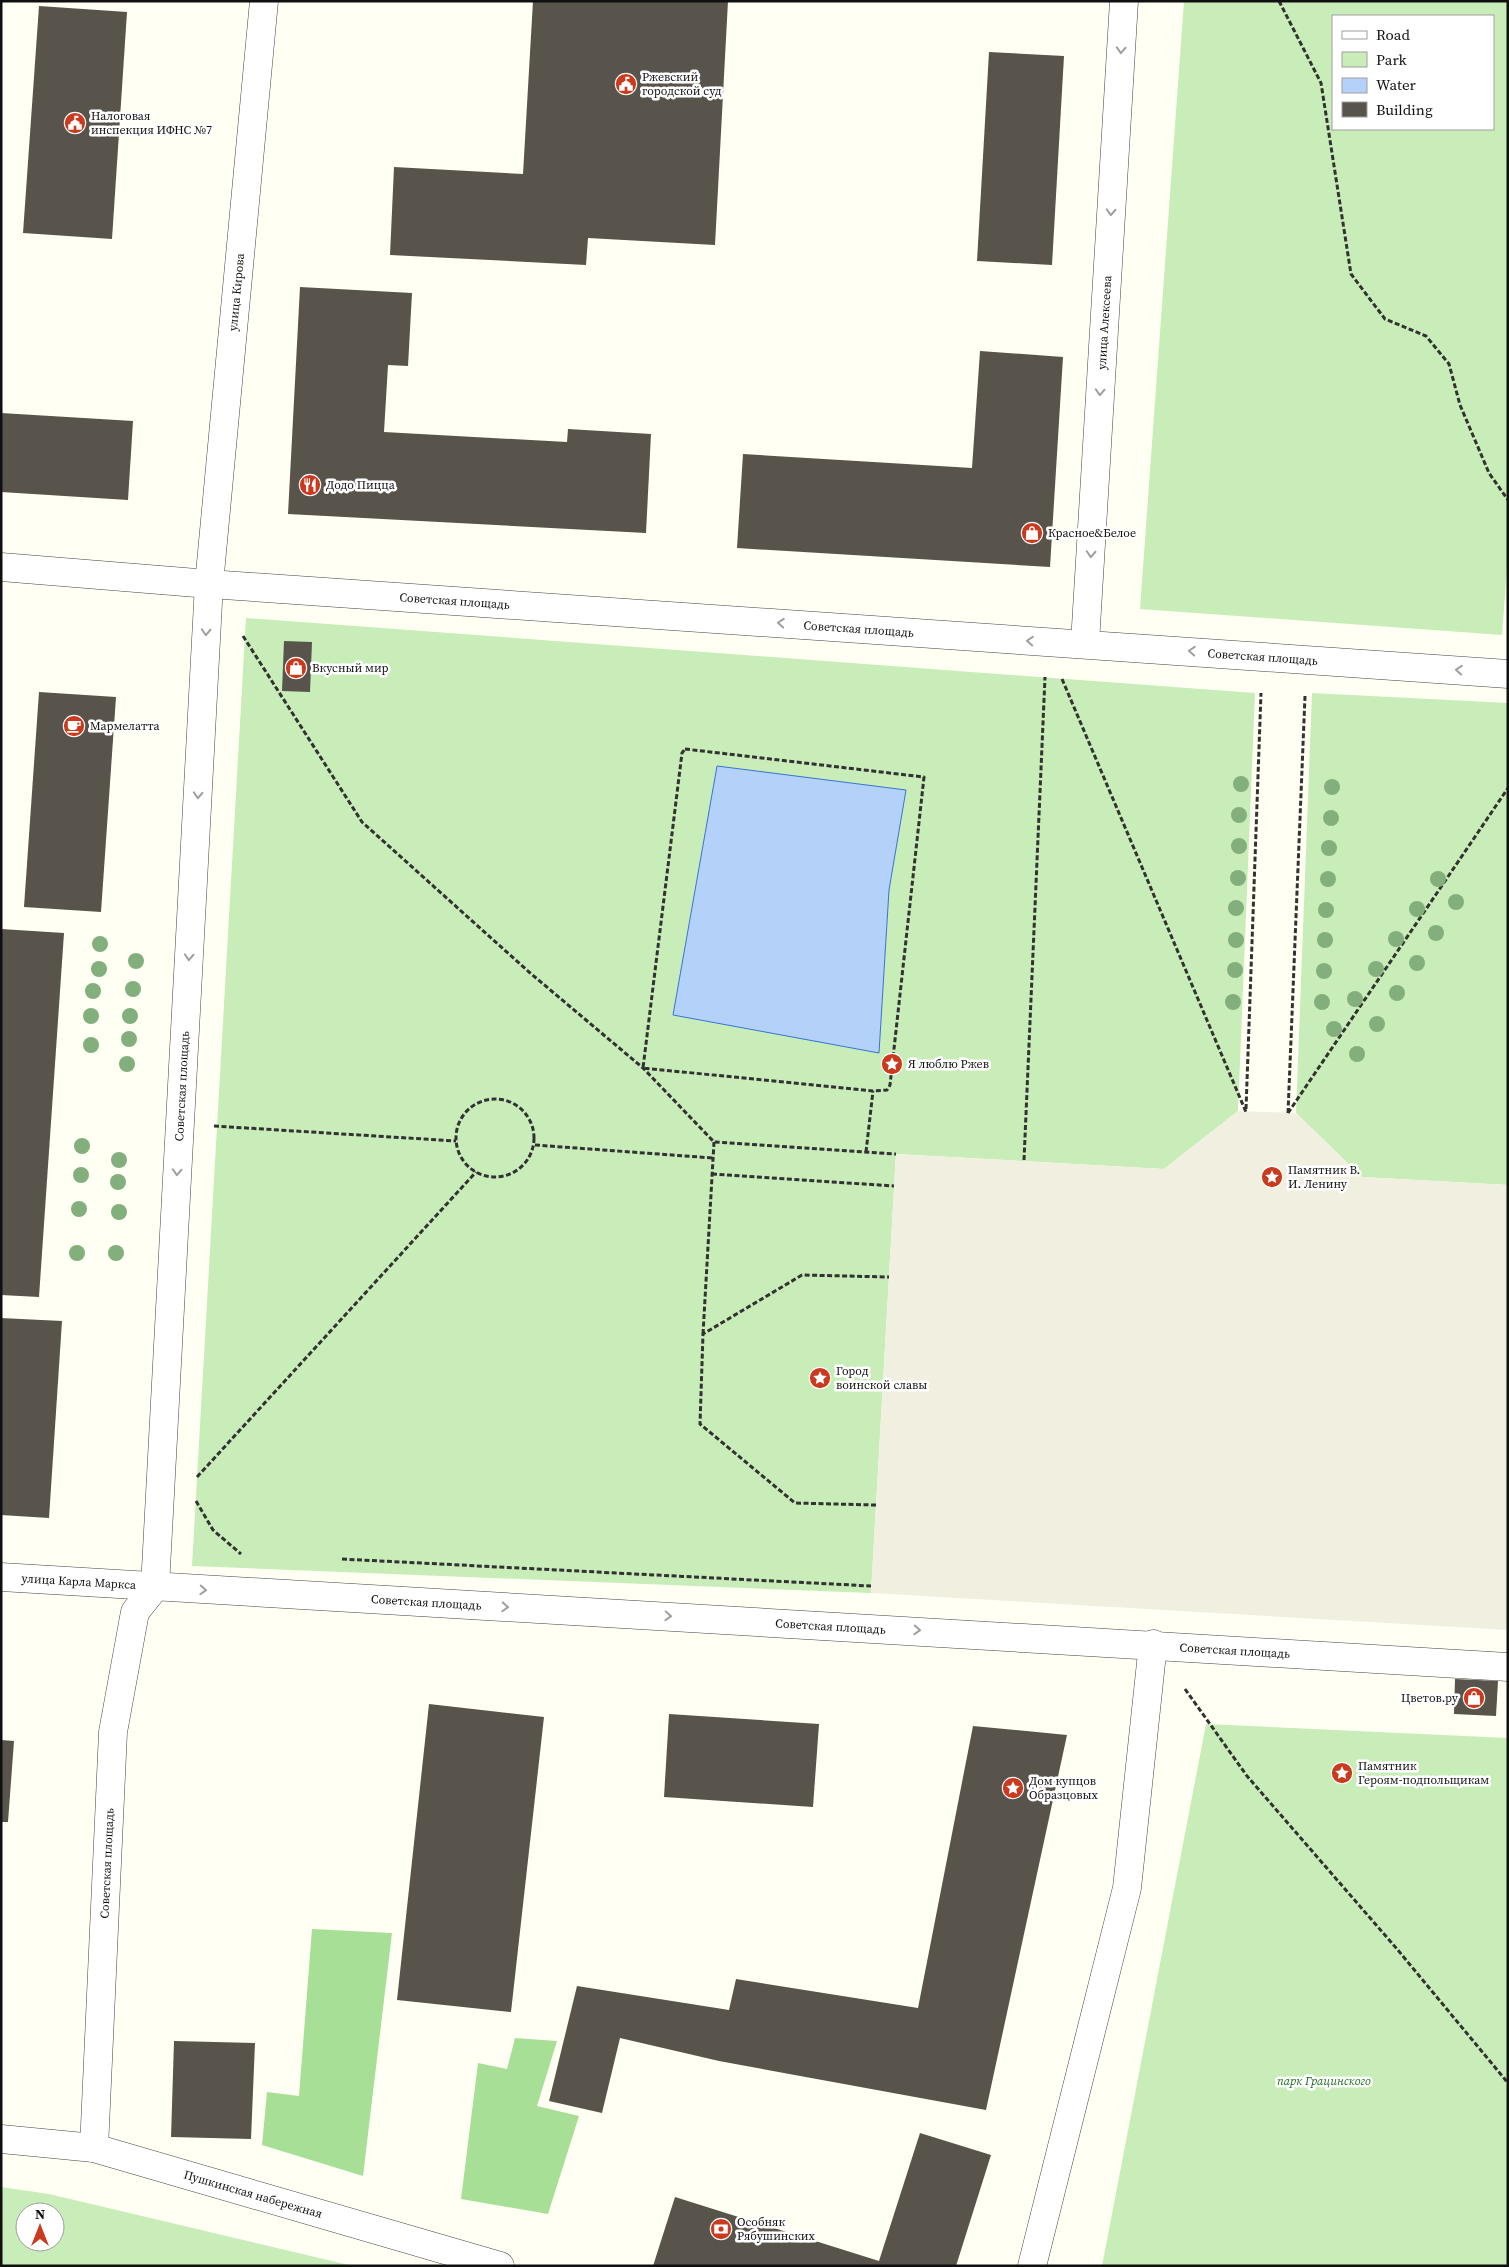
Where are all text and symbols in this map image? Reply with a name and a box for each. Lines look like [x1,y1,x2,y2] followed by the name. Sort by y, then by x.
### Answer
[1332,15,1494,130] legend
[1376,24,1410,45] text: Road
[1115,46,1126,54] one-way arrow
[1376,49,1408,70] text: Park
[642,69,722,99] place label: Ржевский городской суд
[614,72,638,96] public building icon: Ржевский городской суд
[1376,74,1417,95] text: Water
[1376,99,1433,120] text: Building
[91,108,212,138] place label: Налоговая инспекция ИФНС №7
[63,111,87,135] public building icon: Налоговая инспекция ИФНС №7
[1106,208,1117,216] one-way arrow
[225,252,248,332] street label: улица Кирова
[1094,274,1115,370] street label: улица Алексеева
[1095,388,1106,396] one-way arrow
[298,473,322,497] restaurant icon: Додо Пицца
[326,477,396,493] place label: Додо Пицца
[1020,521,1044,545] shop icon: Красное&Белое
[1048,525,1136,541] place label: Красное&Белое
[1085,550,1096,558] one-way arrow
[399,589,510,613] street label: Советская площадь
[803,617,914,641] street label: Советская площадь
[776,618,784,629] one-way arrow
[201,629,212,637] one-way arrow
[1026,635,1034,646] one-way arrow
[1207,645,1318,669] street label: Советская площадь
[1188,646,1196,657] one-way arrow
[284,656,308,680] shop icon: Вкусный мир
[312,660,389,676] place label: Вкусный мир
[1455,665,1463,676] one-way arrow
[62,714,86,738] cafe icon: Мармелатта
[90,718,161,734] place label: Мармелатта
[192,791,203,799] one-way arrow
[183,953,194,961] one-way arrow
[171,1031,193,1142] street label: Советская площадь
[880,1052,904,1076] place icon: Я люблю Ржев
[908,1056,989,1072] place label: Я люблю Ржев
[1288,1162,1360,1192] place label: Памятник В. И. Ленину
[1260,1165,1284,1189] place icon: Памятник В. И. Ленину
[172,1168,183,1176] one-way arrow
[836,1363,927,1393] place label: Город воинской славы
[808,1366,832,1390] place icon: Город воинской славы
[21,1570,138,1593] street label: улица Карла Маркса
[200,1584,208,1595] one-way arrow
[371,1591,482,1614] street label: Советская площадь
[502,1601,510,1612] one-way arrow
[664,1610,672,1621] one-way arrow
[775,1615,886,1638] street label: Советская площадь
[914,1625,922,1636] one-way arrow
[1179,1639,1290,1662] street label: Советская площадь
[1462,1686,1486,1710] shop icon: Цветов.ру
[1401,1690,1459,1706] place label: Цветов.ру
[1358,1758,1489,1788] place label: Памятник Героям-подпольщикам
[1330,1761,1354,1785] place icon: Памятник Героям-подпольщикам
[1029,1773,1099,1803] place label: Дом купцов Образцовых
[1001,1776,1025,1800] place icon: Дом купцов Образцовых
[96,1808,118,1919] street label: Советская площадь
[1277,2073,1371,2089] park label: парк Грацинского
[182,2167,324,2222] street label: Пушкинская набережная
[15,2202,65,2252] north arrow
[35,2204,45,2224] text: N
[737,2214,816,2244] place label: Особняк Рябушинских
[709,2217,733,2241] bank icon: Особняк Рябушинских

